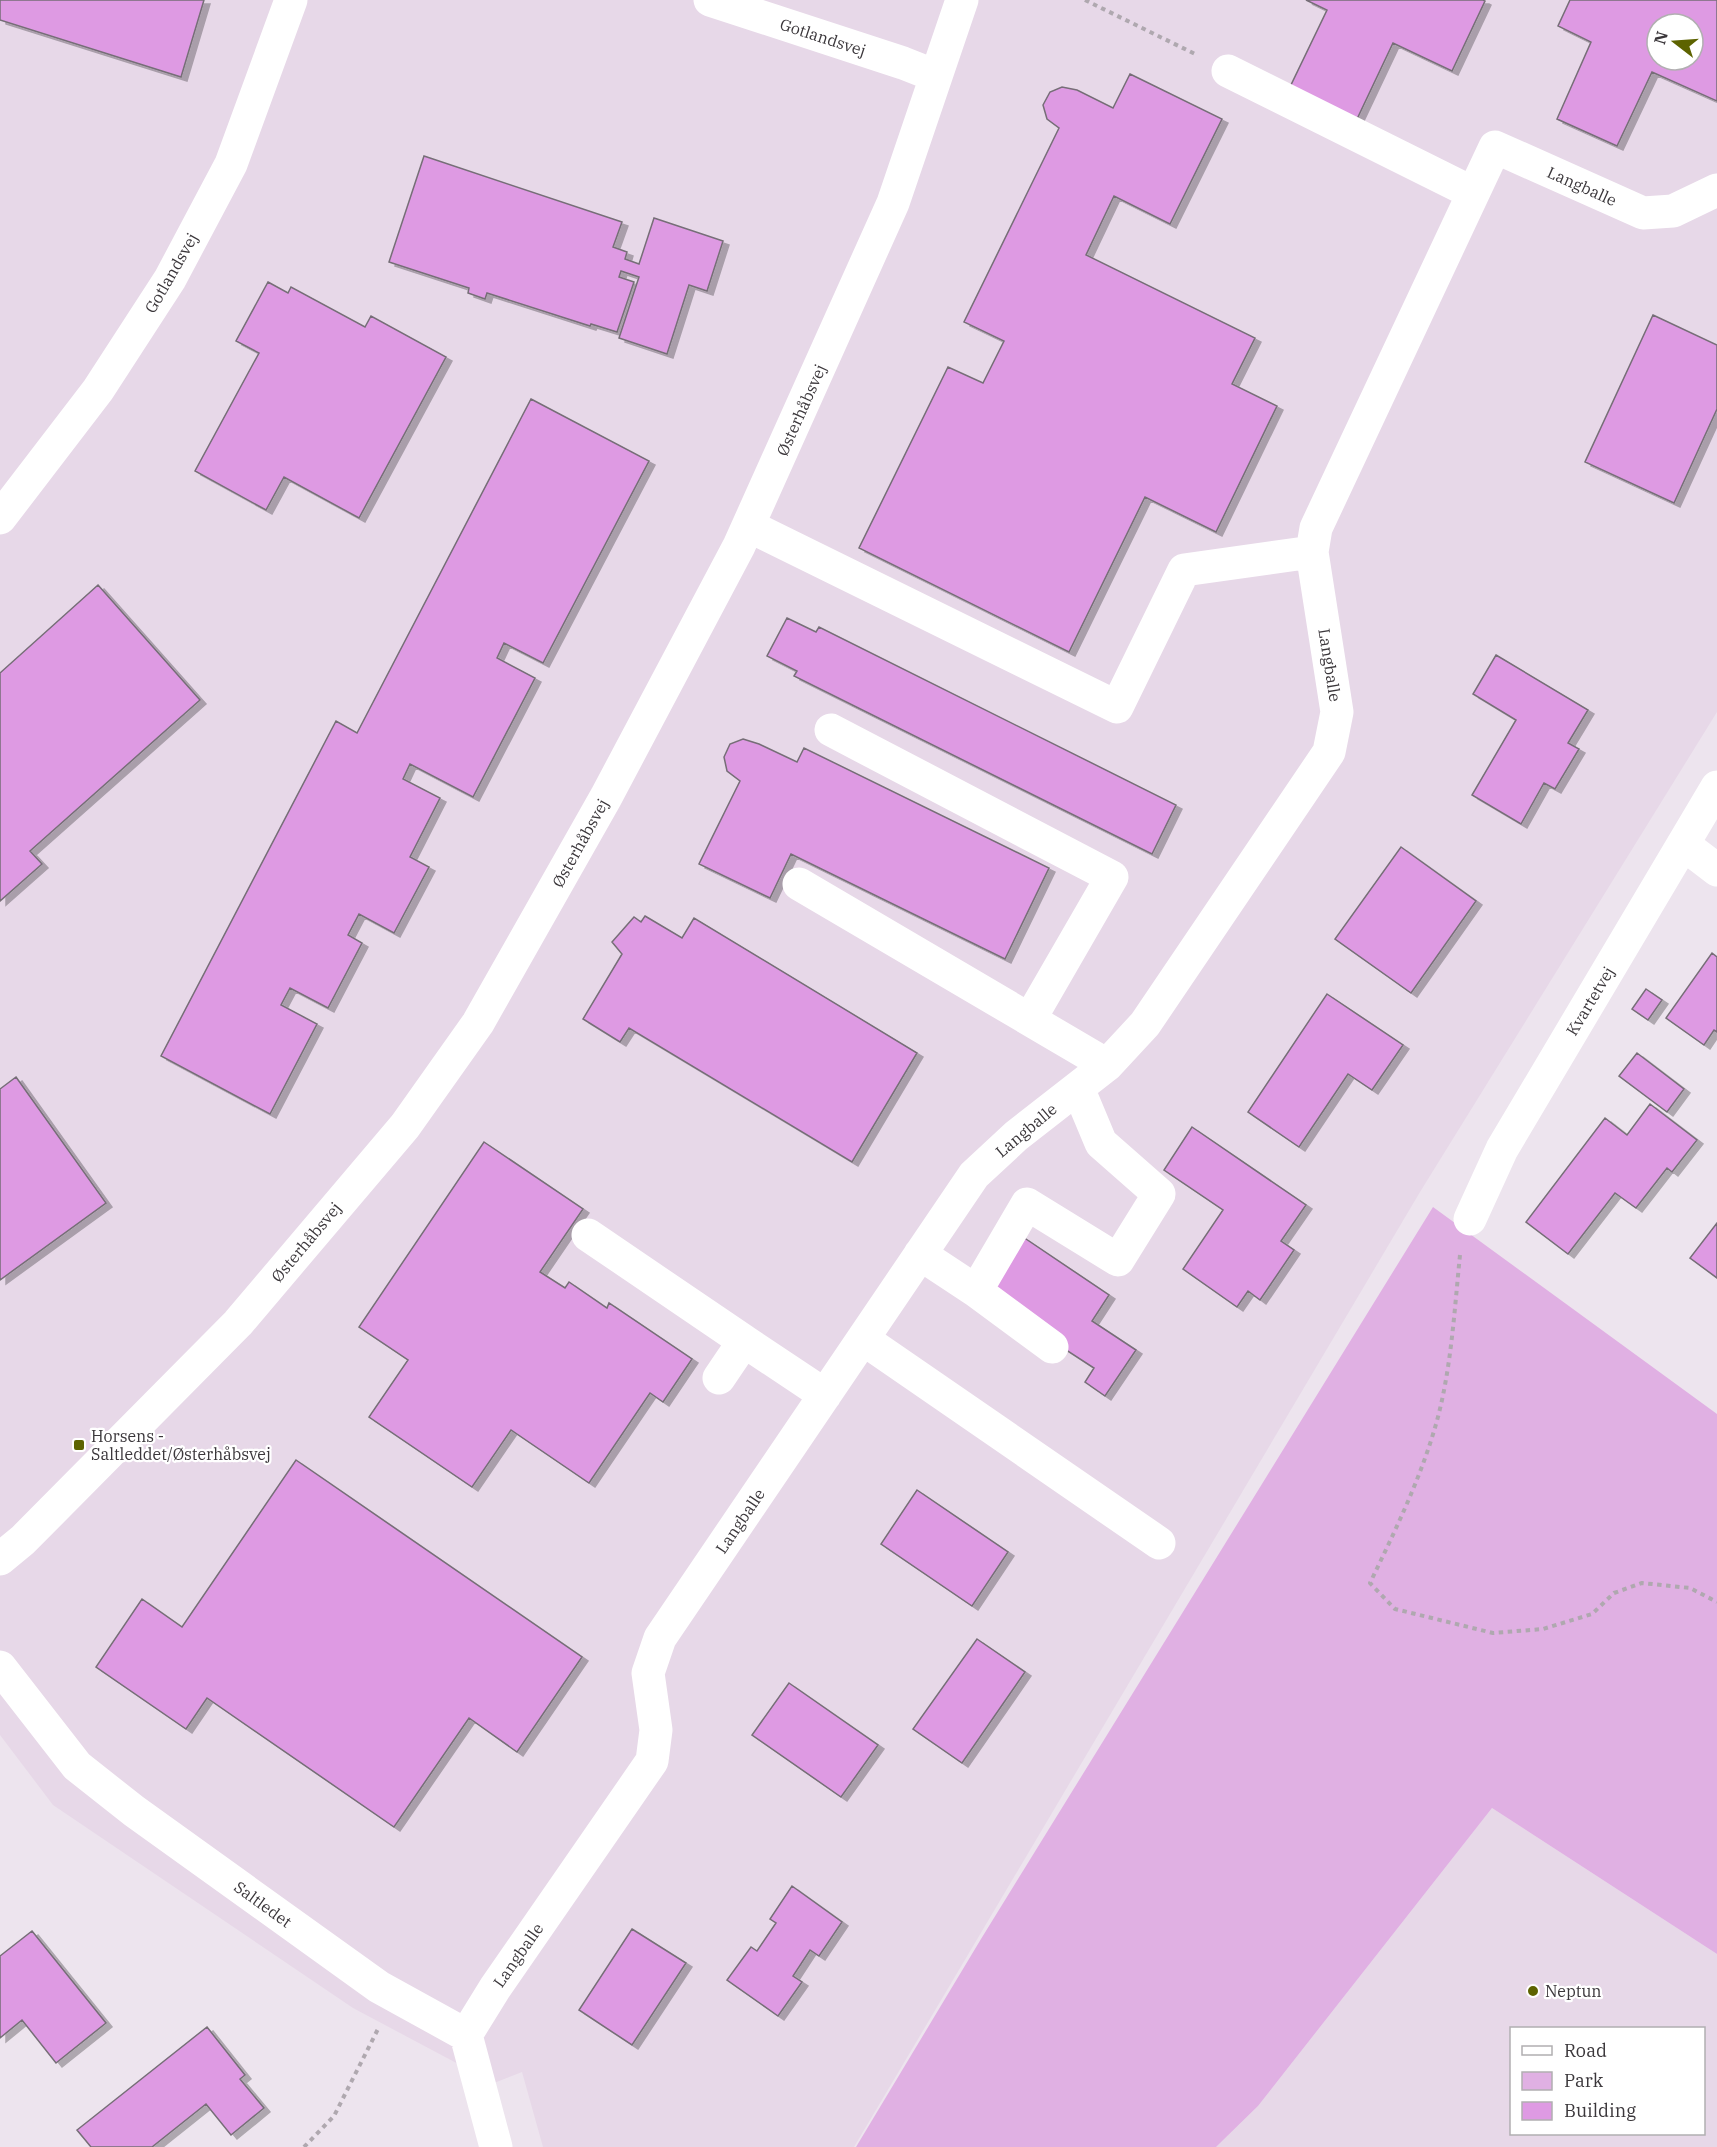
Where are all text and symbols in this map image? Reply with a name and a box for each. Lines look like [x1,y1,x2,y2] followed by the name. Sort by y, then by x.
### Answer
[1645,12,1705,72] north arrow
[777,14,869,60] street label: Gotlandsvej
[1649,29,1672,47] text: N
[1544,162,1620,210] street label: Langballe
[140,229,202,317] street label: Gotlandsvej
[772,361,830,459] street label: Østerhåbsvej
[1314,627,1346,703] street label: Langballe
[547,795,613,891] street label: Østerhåbsvej
[1562,963,1618,1039] street label: Kvartetvej
[991,1099,1061,1161] street label: Langballe
[267,1198,345,1286] street label: Østerhåbsvej
[91,1426,271,1464] place label: Horsens - Saltleddet/Østerhåbsvej
[72,1438,86,1452] marker: Horsens - Saltleddet/Østerhåbsvej
[711,1485,769,1557] street label: Langballe
[230,1876,296,1932] street label: Saltledet
[489,1919,547,1991] street label: Langballe
[1545,1981,1602,2001] place label: Neptun
[1526,1984,1540,1998] marker: Neptun
[1510,2027,1705,2135] legend
[1564,2039,1607,2062] text: Road
[1564,2069,1604,2092] text: Park
[1564,2099,1636,2122] text: Building

